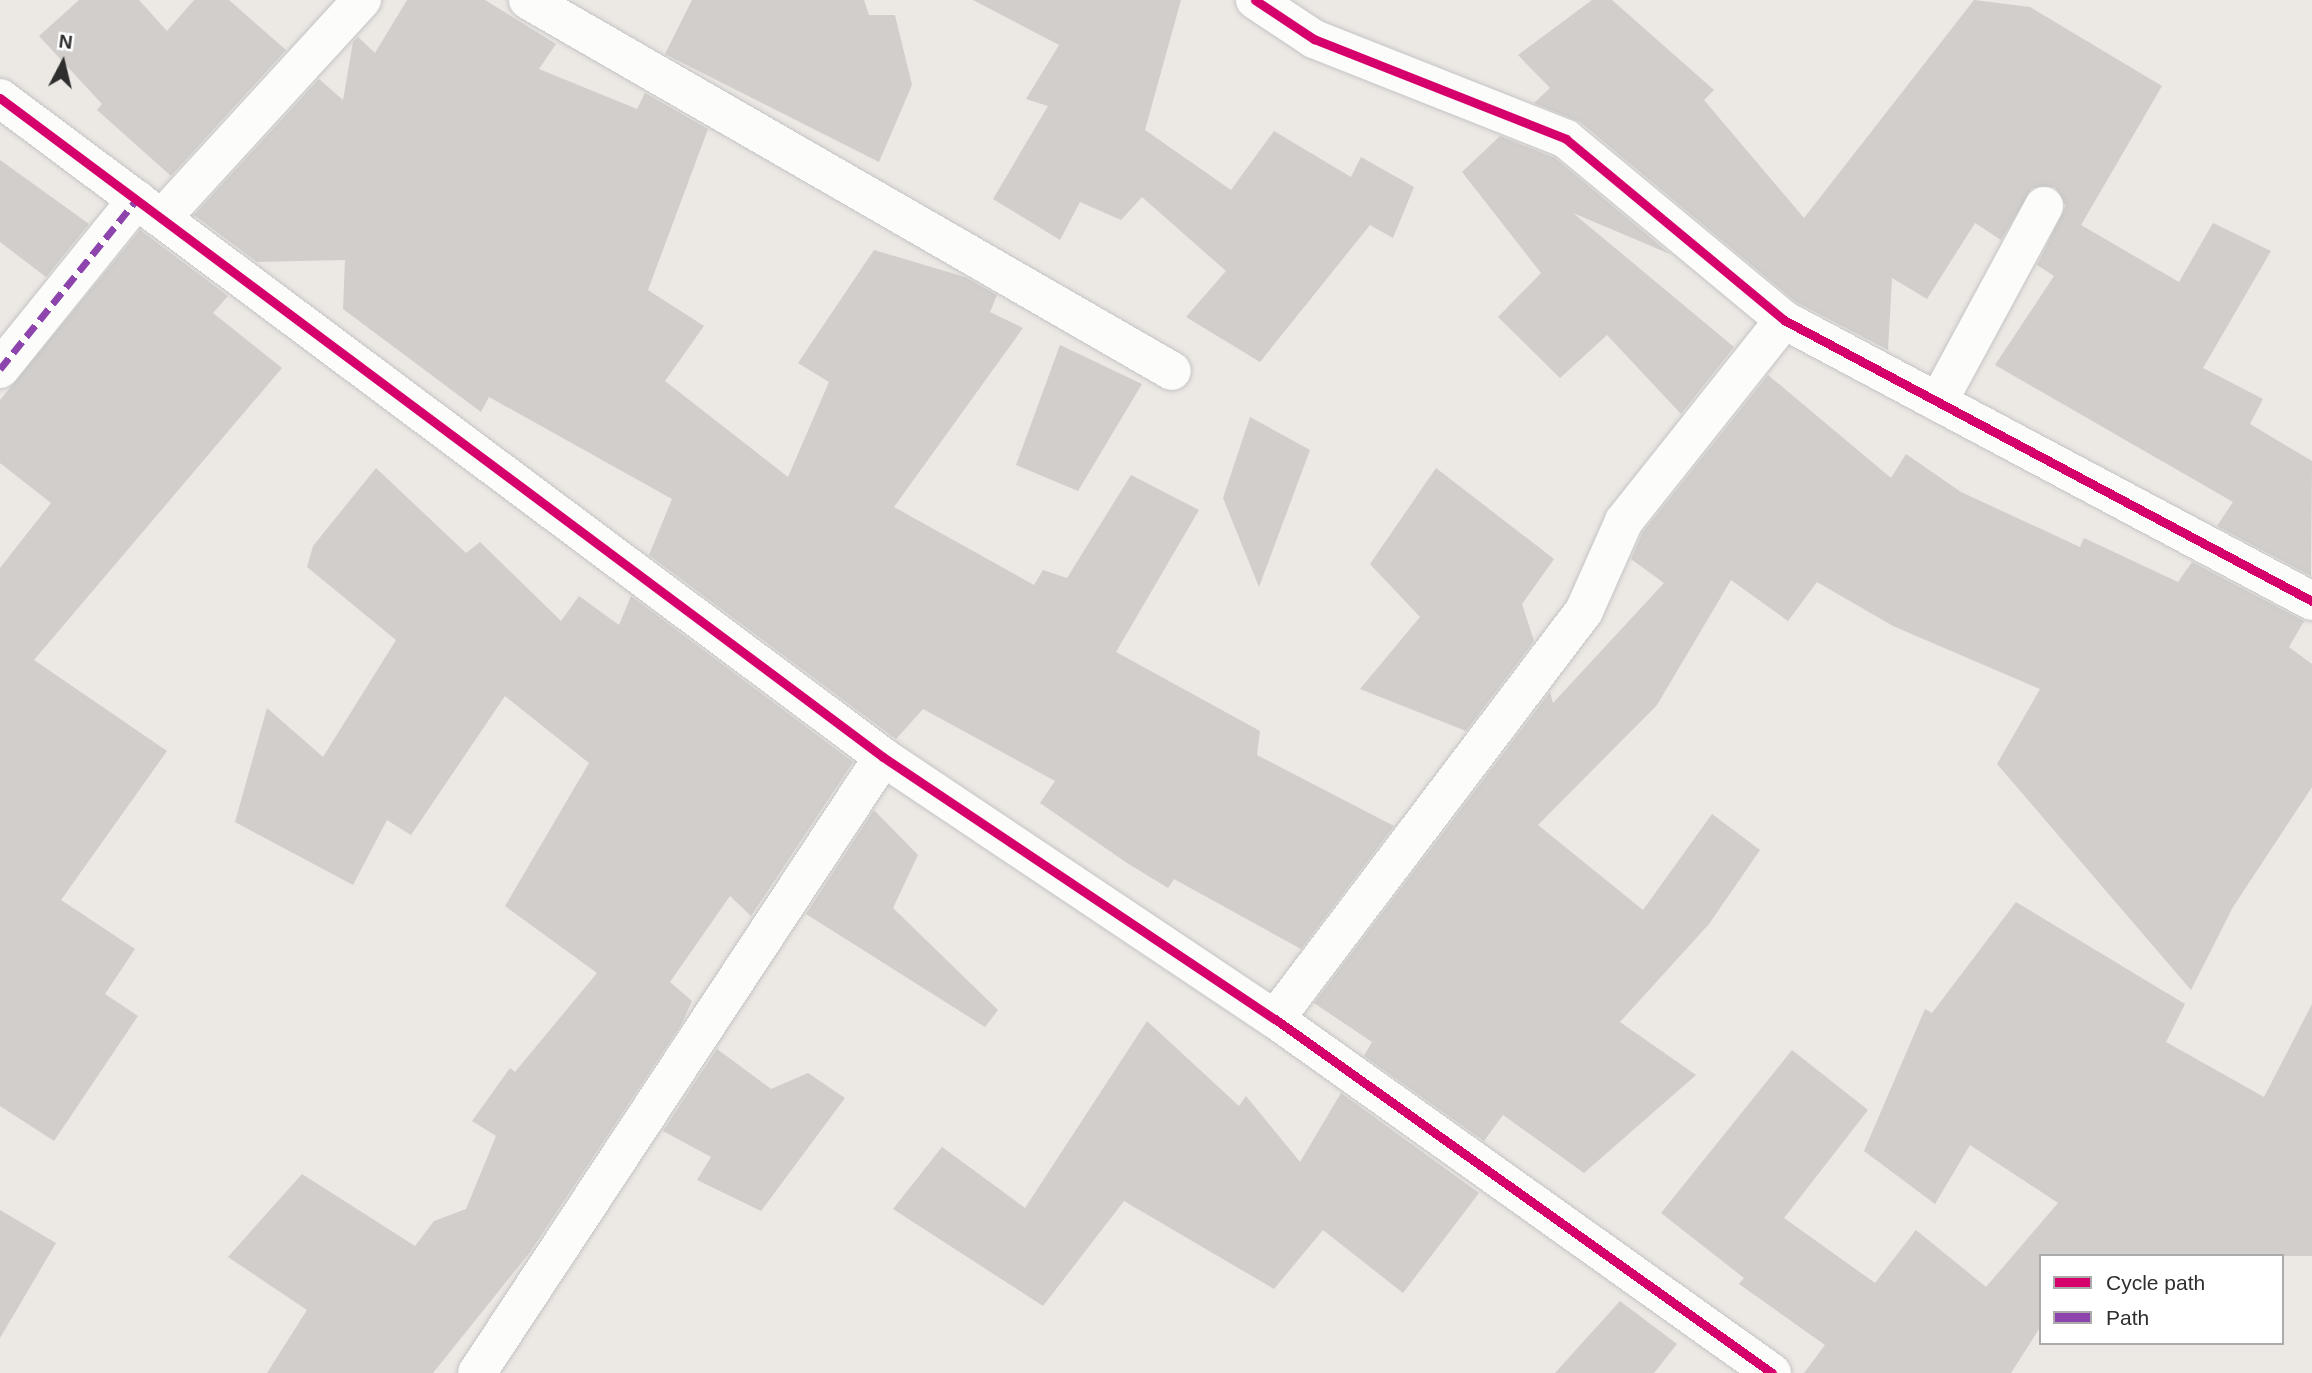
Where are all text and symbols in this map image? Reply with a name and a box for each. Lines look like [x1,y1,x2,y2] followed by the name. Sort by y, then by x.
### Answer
[28,28,98,98] north arrow
[58,30,74,53] text: N
[2039,1254,2284,1345] legend
[2106,1271,2205,1294] text: Cycle path
[2106,1306,2149,1329] text: Path

